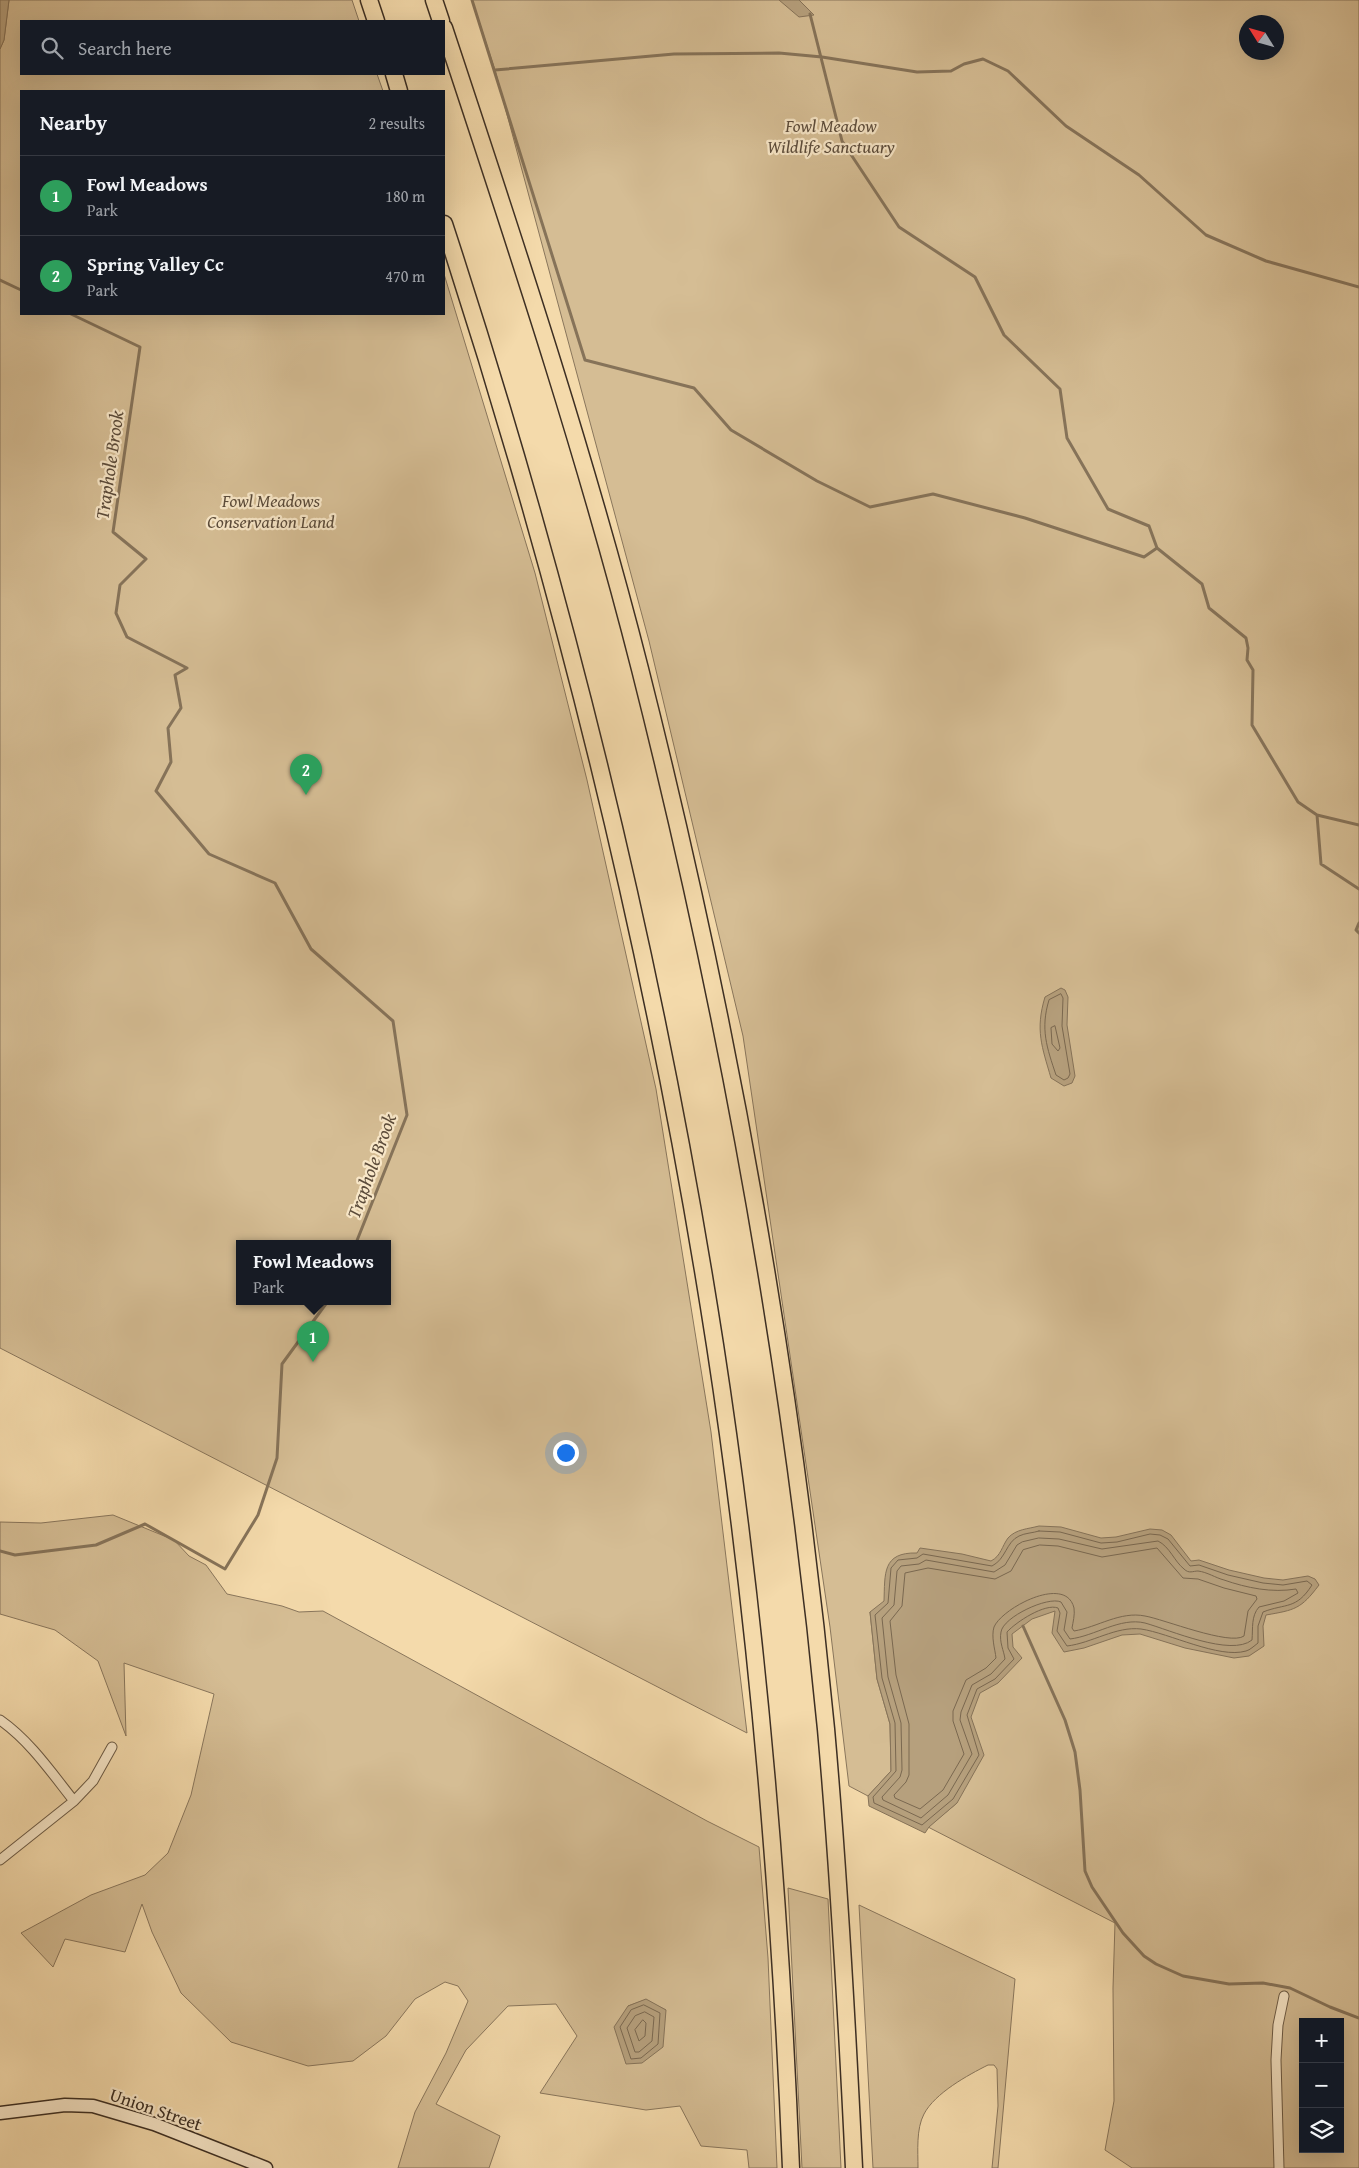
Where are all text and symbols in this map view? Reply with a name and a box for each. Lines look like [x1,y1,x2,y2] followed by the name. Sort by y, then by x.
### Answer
[1239,15,1284,60] north arrow
[20,20,445,75] search box
[38,34,66,62] icon: search
[78,34,172,62] text: Search here
[40,107,107,138] text: Nearby
[368,111,425,135] text: 2 results
[767,112,895,160] park label: Fowl Meadow Wildlife Sanctuary
[87,170,208,198] text: Fowl Meadows
[52,184,60,208] text: 1
[385,184,425,208] text: 180 m
[87,198,118,222] text: Park
[87,250,224,278] text: Spring Valley Cc
[52,264,60,288] text: 2
[385,264,425,288] text: 470 m
[87,278,118,302] text: Park
[87,408,131,521] water label: Traphole Brook
[207,487,335,535] park label: Fowl Meadows Conservation Land
[290,754,322,795] pin: 2
[339,1109,403,1222] water label: Traphole Brook
[236,1240,391,1305] popup
[253,1247,374,1275] text: Fowl Meadows
[253,1275,284,1299] text: Park
[297,1321,329,1362] pin: 1
[553,1440,579,1466] your location
[1299,2018,1344,2153] map controls
[1299,2018,1344,2063] button: +
[1299,2063,1344,2108] button: −
[106,2081,206,2138] street label: Union Street
[1299,2108,1344,2153] button: layers

